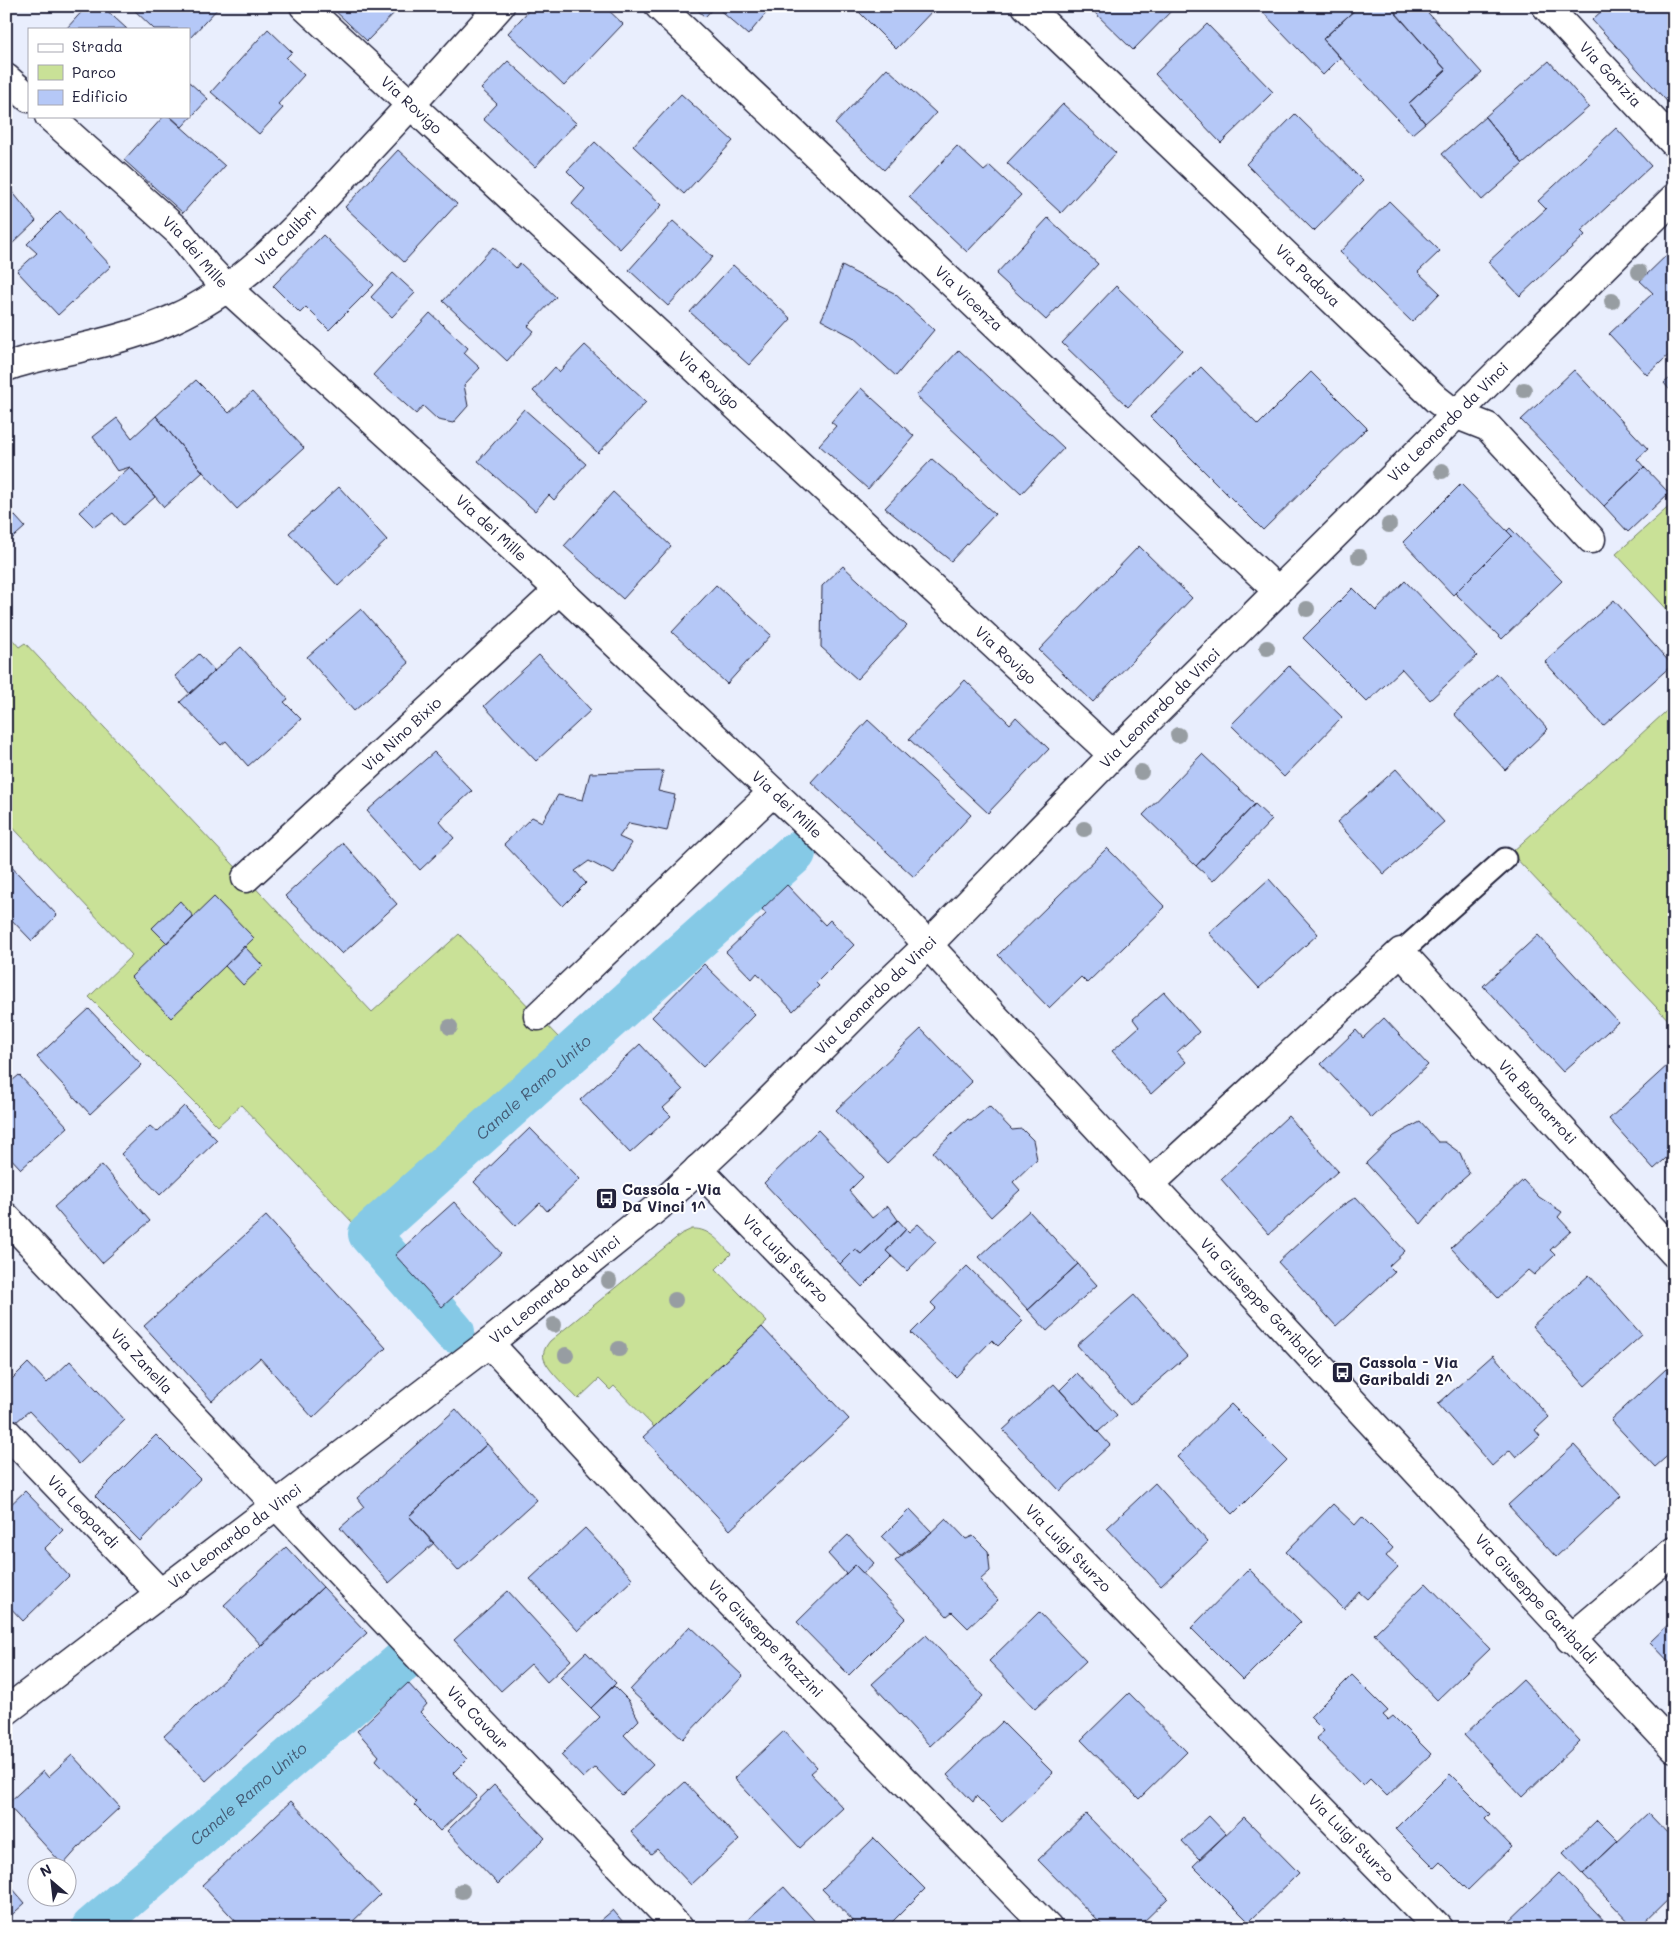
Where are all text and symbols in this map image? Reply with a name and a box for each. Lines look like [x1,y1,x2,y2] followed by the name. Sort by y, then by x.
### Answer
[28,28,190,118] legend
[72,36,123,56] text: Strada
[1575,37,1647,111] street label: Via Gorizia
[72,62,116,82] text: Parco
[377,71,447,138] street label: Via Rovigo
[72,86,128,106] text: Edificio
[251,201,321,270] street label: Via Calibri
[159,211,233,292] street label: Via dei Mille
[1271,239,1345,311] street label: Via Padova
[931,261,1008,335] street label: Via Vicenza
[674,346,744,413] street label: Via Rovigo
[1383,357,1512,486] street label: Via Leonardo da Vinci
[452,490,532,565] street label: Via dei Mille
[971,621,1041,688] street label: Via Rovigo
[1095,643,1224,772] street label: Via Leonardo da Vinci
[357,692,445,775] street label: Via Nino Bixio
[748,766,827,842] street label: Via dei Mille
[810,931,941,1059] street label: Via Leonardo da Vinci
[471,1029,595,1144] water label: Canale Ramo Unito
[1494,1055,1582,1148] street label: Via Buonarroti
[622,1179,721,1216] place label: Cassola - Via Da Vinci 1^
[594,1187,618,1211] bus stop icon: Cassola - Via Da Vinci 1^
[739,1210,833,1306] street label: Via Luigi Sturzo
[485,1230,624,1348] street label: Via Leonardo da Vinci
[1196,1233,1327,1372] street label: Via Giuseppe Garibaldi
[107,1324,178,1398] street label: Via Zanella
[1359,1352,1458,1389] place label: Cassola - Via Garibaldi 2^
[1331,1360,1355,1384] bus stop icon: Cassola - Via Garibaldi 2^
[43,1470,123,1553] street label: Via Leopardi
[164,1478,305,1593] street label: Via Leonardo da Vinci
[1021,1500,1116,1596] street label: Via Luigi Sturzo
[1471,1529,1602,1668] street label: Via Giuseppe Garibaldi
[704,1575,828,1701] street label: Via Giuseppe Mazzini
[443,1681,514,1753] street label: Via Cavour
[185,1737,311,1850] water label: Canale Ramo Unito
[1304,1790,1399,1886] street label: Via Luigi Sturzo
[28,1856,78,1906] north arrow
[37,1859,55,1881] text: N

